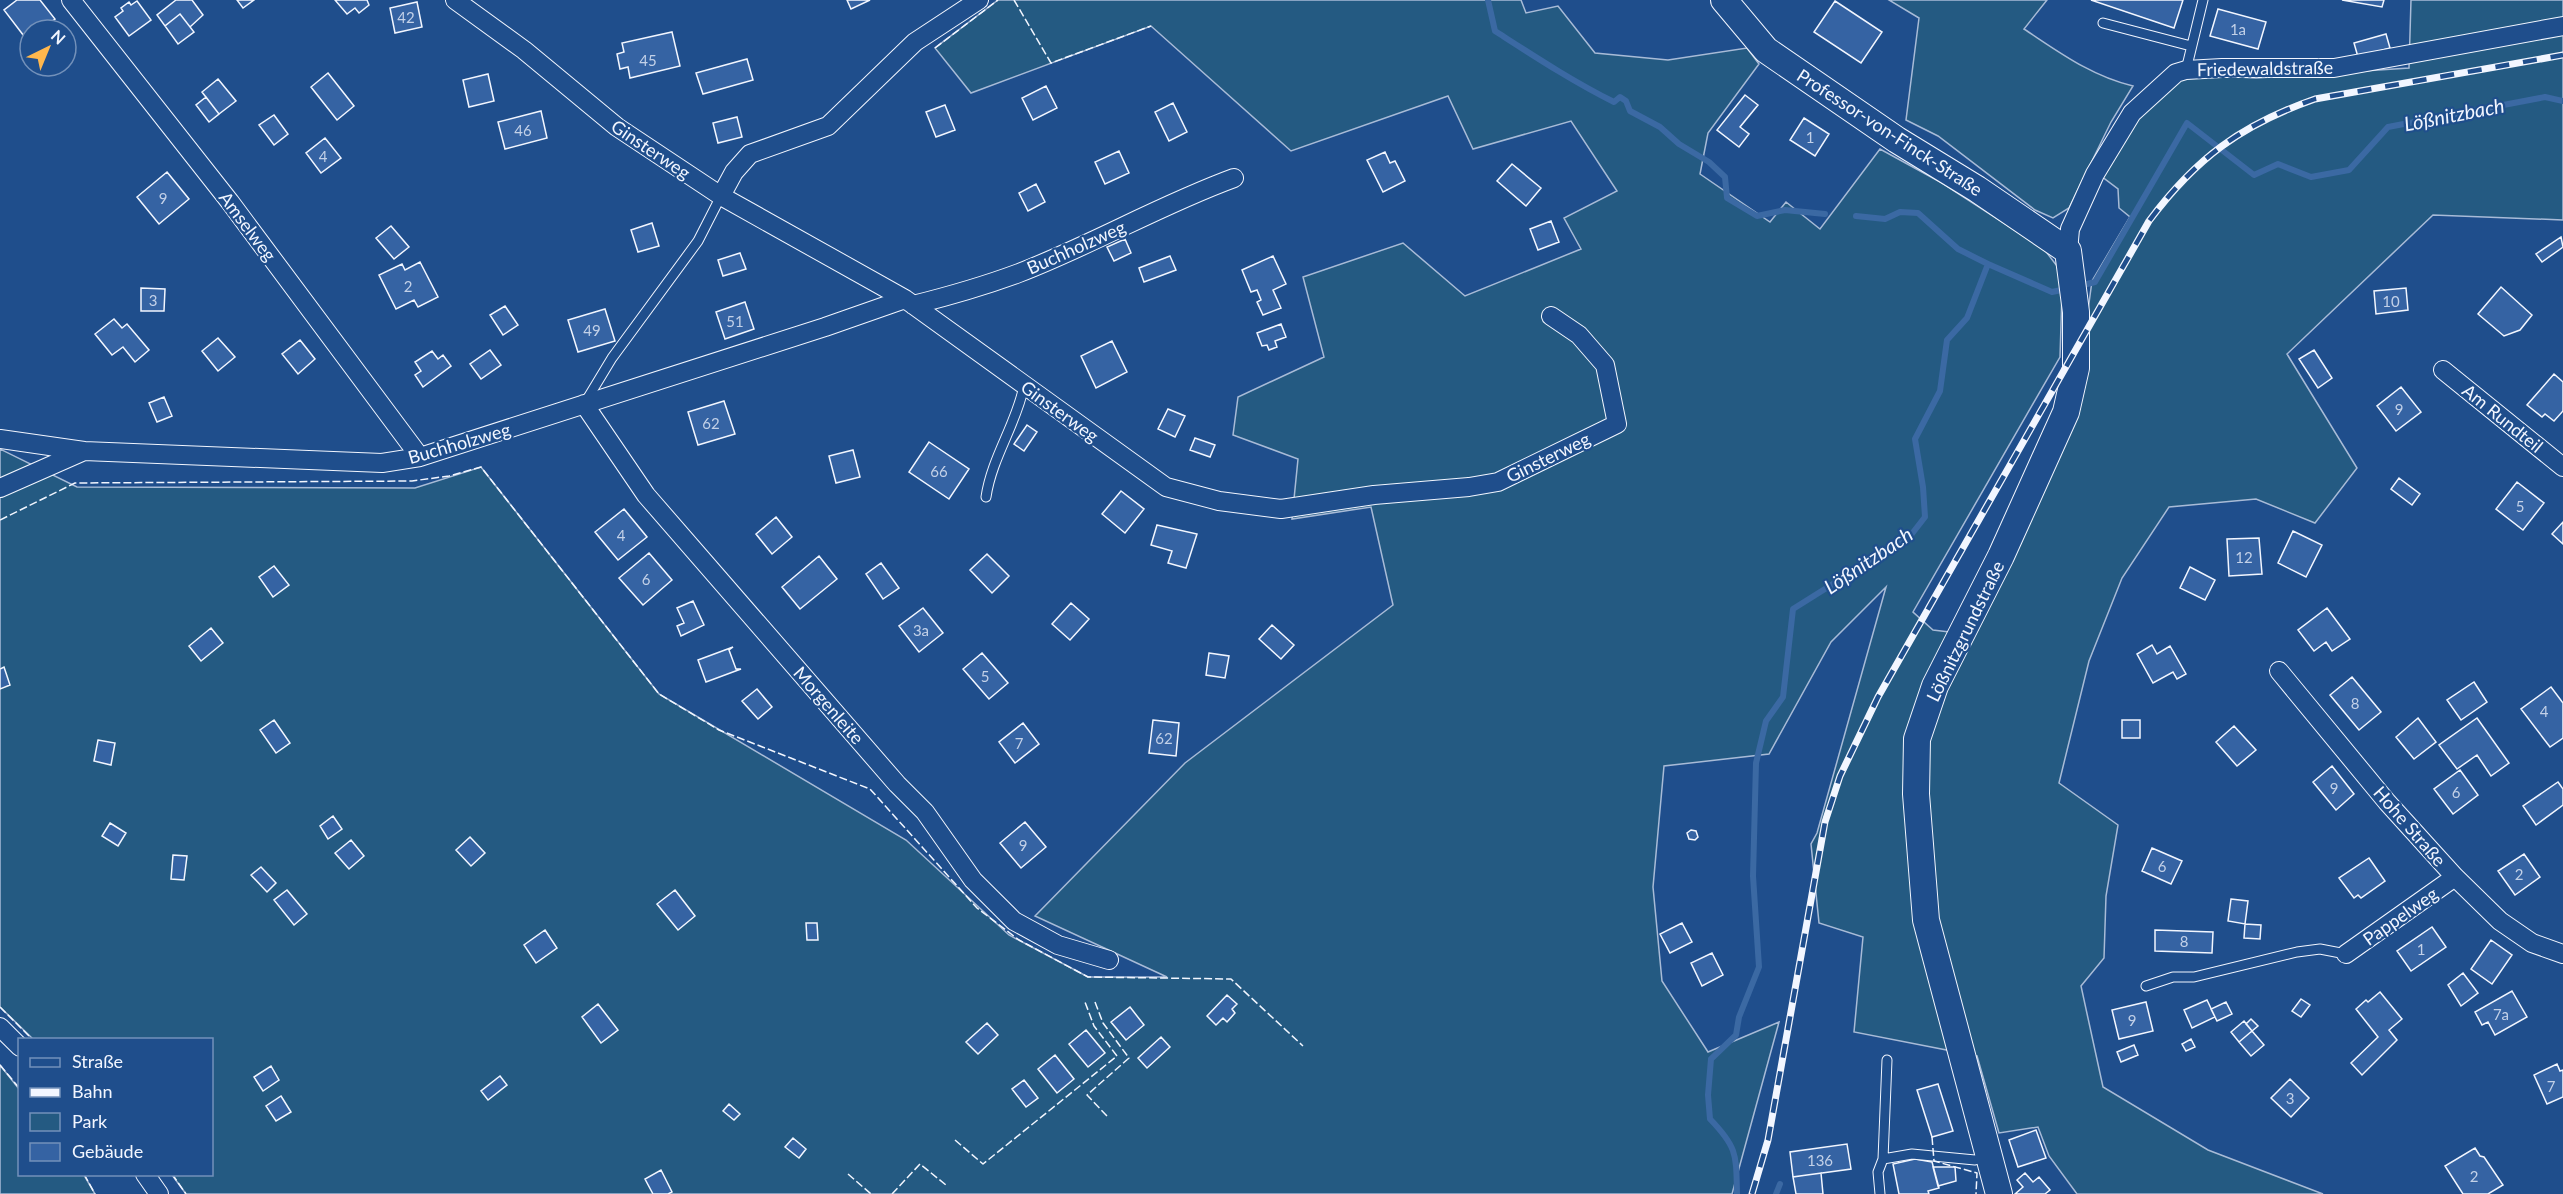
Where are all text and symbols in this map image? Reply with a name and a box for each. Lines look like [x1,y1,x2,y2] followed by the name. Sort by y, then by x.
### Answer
[397,8,415,26] house number: 42
[18,18,78,78] north arrow
[2230,20,2246,38] house number: 1a
[48,26,70,48] text: N
[639,51,657,69] house number: 45
[2197,56,2333,80] street label: Friedewaldstraße
[1793,64,1987,200] street label: Professor-von-Finck-Straße
[2402,93,2506,135] water label: Lößnitzbach
[607,115,695,183] street label: Ginsterweg
[514,121,532,139] house number: 46
[1806,128,1814,146] house number: 1
[319,147,328,165] house number: 4
[215,187,281,265] street label: Amselweg
[159,189,167,207] house number: 9
[1023,215,1129,279] street label: Buchholzweg
[404,277,412,295] house number: 2
[149,291,157,309] house number: 3
[2382,292,2400,310] house number: 10
[726,312,744,330] house number: 51
[583,321,601,339] house number: 49
[1017,375,1103,447] street label: Ginsterweg
[2458,379,2548,457] street label: Am Rundteil
[2395,400,2403,418] house number: 9
[702,414,720,432] house number: 62
[405,418,513,468] street label: Buchholzweg
[1502,427,1594,487] street label: Ginsterweg
[930,462,948,480] house number: 66
[2516,497,2524,515] house number: 5
[1819,522,1917,598] water label: Lößnitzbach
[617,526,626,544] house number: 4
[2235,548,2253,566] house number: 12
[1921,557,2009,705] street label: Lößnitzgrundstraße
[642,570,651,588] house number: 6
[913,621,929,639] house number: 3a
[789,662,869,748] street label: Morgenleite
[981,667,989,685] house number: 5
[2351,694,2359,712] house number: 8
[2540,702,2549,720] house number: 4
[1155,729,1173,747] house number: 62
[1015,734,1024,752] house number: 7
[2330,779,2338,797] house number: 9
[2369,781,2451,871] street label: Hohe Straße
[2452,783,2461,801] house number: 6
[1019,836,1027,854] house number: 9
[2158,857,2167,875] house number: 6
[2515,865,2523,883] house number: 2
[2358,882,2442,950] street label: Pappelweg
[2180,932,2188,950] house number: 8
[2417,940,2425,958] house number: 1
[2493,1005,2509,1023] house number: 7a
[2128,1011,2136,1029] house number: 9
[18,1038,213,1176] legend
[72,1050,123,1072] text: Straße
[2547,1077,2556,1095] house number: 7
[72,1080,113,1102] text: Bahn
[2286,1089,2294,1107] house number: 3
[72,1110,108,1132] text: Park
[72,1140,143,1162] text: Gebäude
[1807,1151,1833,1169] house number: 136
[2470,1167,2478,1185] house number: 2

